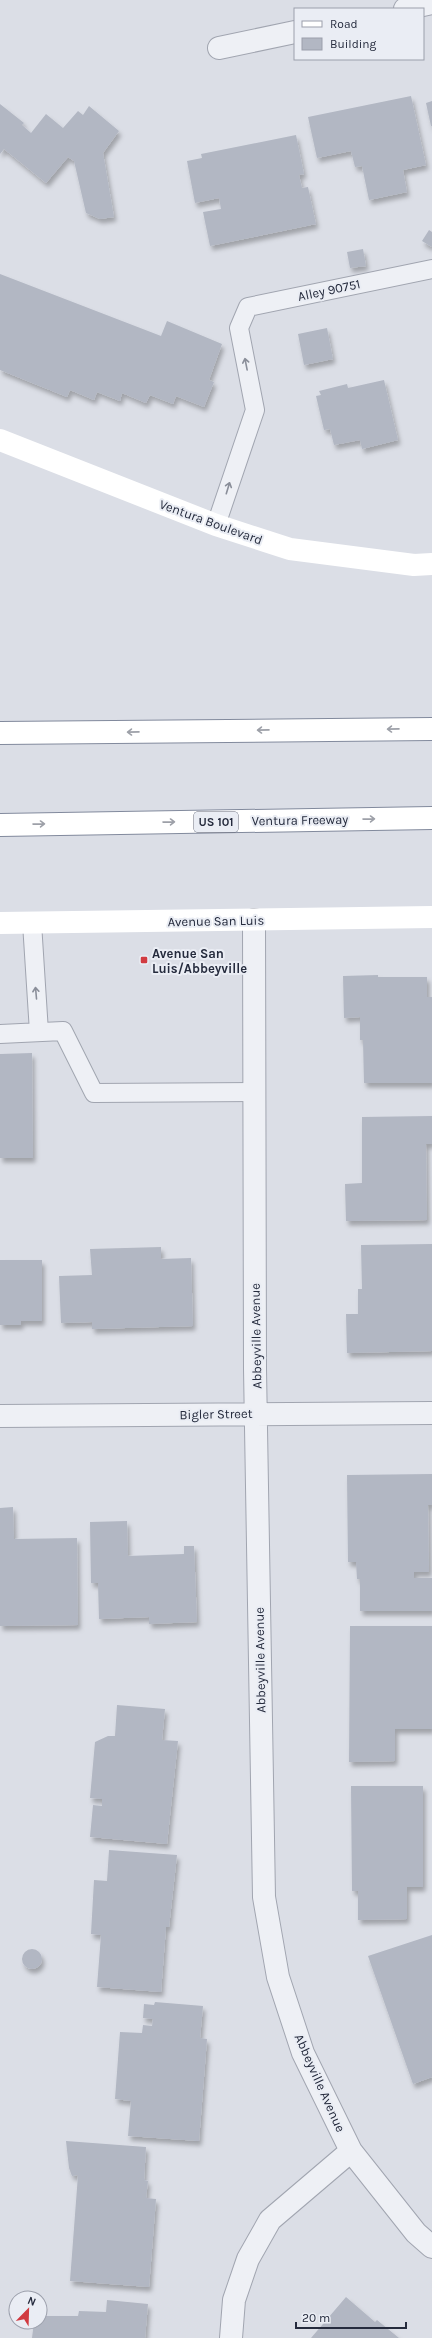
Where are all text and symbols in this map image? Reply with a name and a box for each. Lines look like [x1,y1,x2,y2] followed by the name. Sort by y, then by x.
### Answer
[294,8,424,60] legend
[330,17,358,31] text: Road
[330,37,377,51] text: Building
[296,276,362,304] street label: Alley 90751
[242,357,250,370] one-way arrow
[225,482,232,495] one-way arrow
[157,496,265,548] street label: Ventura Boulevard
[387,725,400,733] one-way arrow
[257,726,270,734] one-way arrow
[127,728,140,736] one-way arrow
[194,812,238,832] road number: US 101
[252,812,348,828] street label: Ventura Freeway
[362,815,375,823] one-way arrow
[162,818,175,826] one-way arrow
[32,821,45,828] one-way arrow
[168,913,265,929] street label: Avenue San Luis
[152,946,247,976] place label: Avenue San Luis/Abbeyville
[139,955,149,965] marker: Avenue San Luis/Abbeyville
[33,987,40,1000] one-way arrow
[248,1283,264,1389] street label: Abbeyville Avenue
[179,1406,253,1422] street label: Bigler Street
[252,1607,268,1713] street label: Abbeyville Avenue
[292,2032,349,2135] street label: Abbeyville Avenue
[8,2290,48,2330] north arrow
[26,2294,38,2309] text: N
[296,2304,406,2330] scale bar
[302,2311,330,2325] text: 20 m

